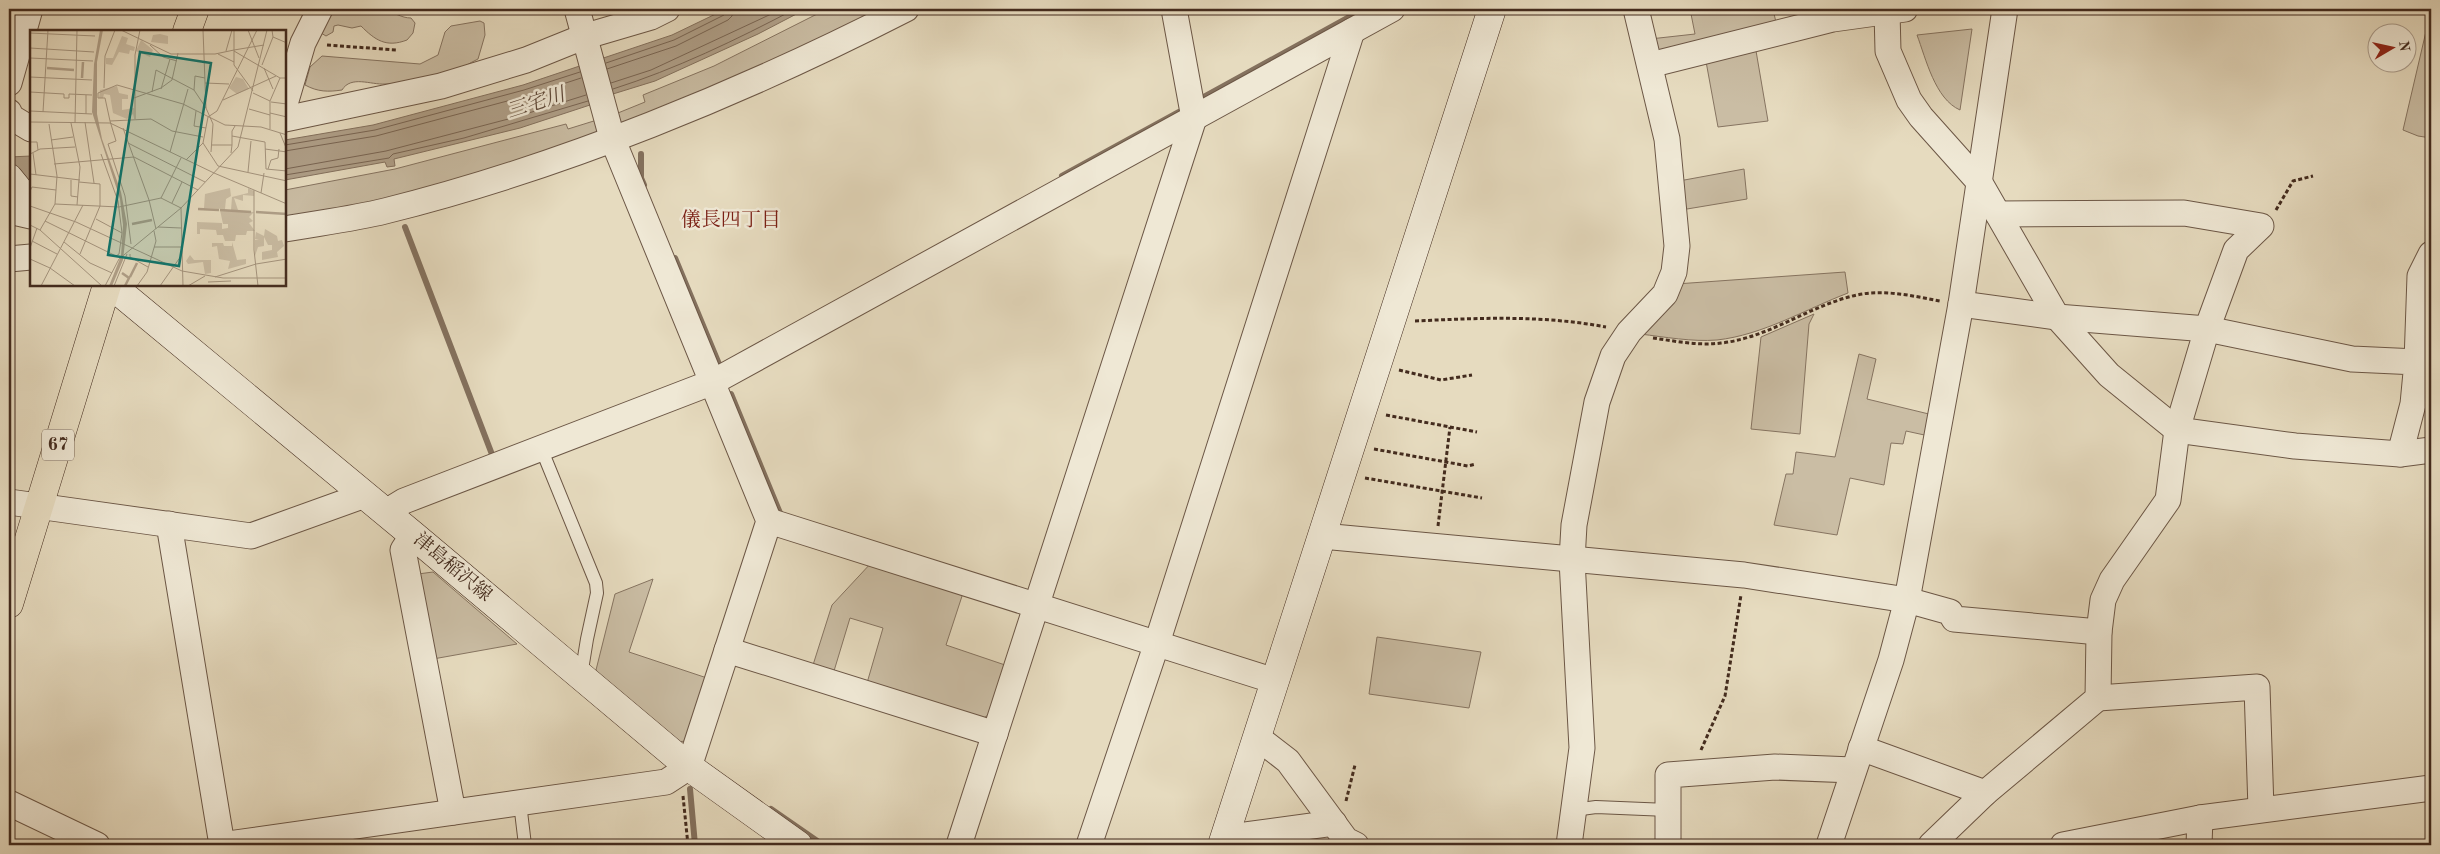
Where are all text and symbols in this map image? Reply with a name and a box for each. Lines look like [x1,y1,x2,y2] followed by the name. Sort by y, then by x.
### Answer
[2368,22,2418,72] north arrow
[30,30,286,286] inset map
[2396,40,2412,53] text: N
[504,83,570,123] water label: 三宅川
[681,209,781,231] district label: 儀長四丁目
[42,430,74,460] road number: 67
[410,529,496,606] street label: 津島稲沢線

